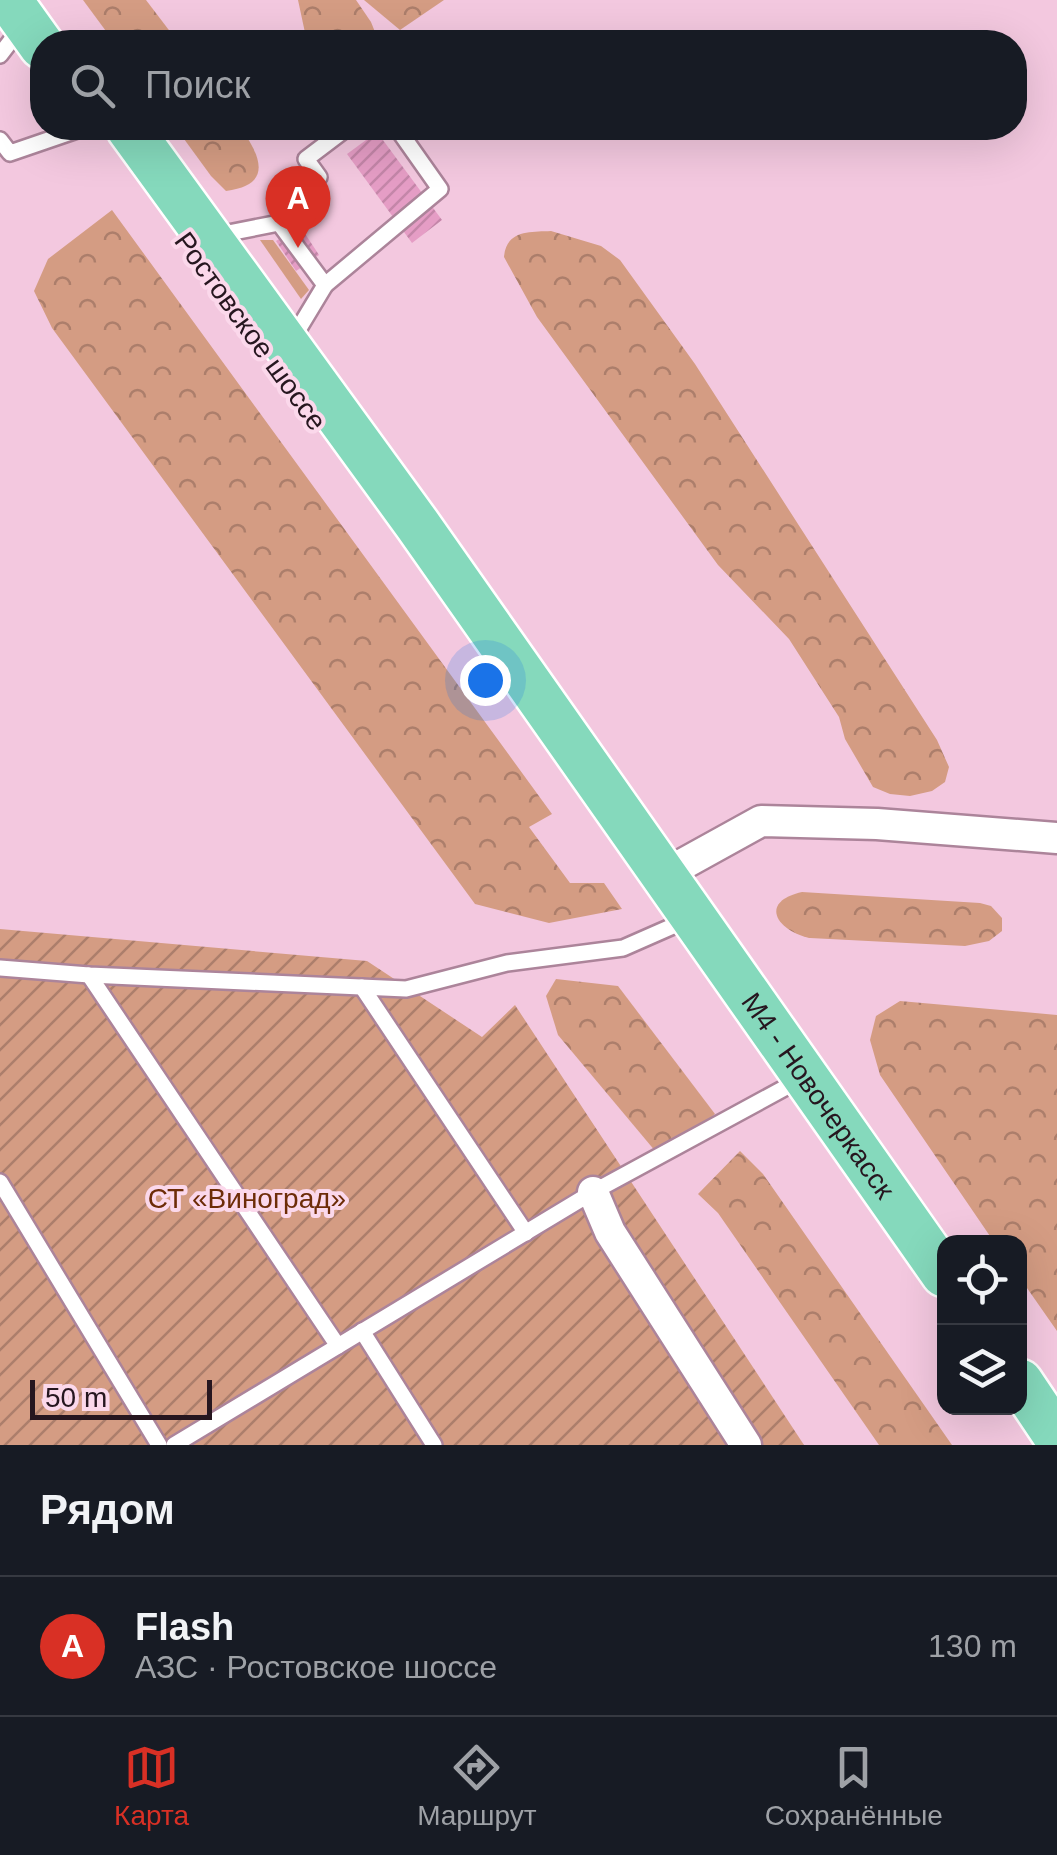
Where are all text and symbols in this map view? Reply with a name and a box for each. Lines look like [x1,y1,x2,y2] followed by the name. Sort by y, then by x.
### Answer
[30,30,1027,140] search box
[65,58,120,113] icon: search
[145,64,250,106] text: Поиск
[266,166,330,248] pin: A
[168,226,333,436] street label: Ростовское шоссе
[460,655,511,706] your location
[735,987,901,1205] street label: М4 - Новочеркасск
[148,1183,346,1214] park label: СТ «Виноград»
[937,1235,1027,1415] map controls
[937,1235,1027,1325] button: locate
[937,1325,1027,1415] button: layers
[30,1375,212,1420] scale bar
[45,1382,107,1413] text: 50 m
[40,1486,175,1533] text: Рядом
[135,1606,234,1648] text: Flash
[61,1628,84,1664] text: A
[928,1628,1017,1664] text: 130 m
[135,1649,497,1685] text: АЗС · Ростовское шоссе
[114,1740,189,1832] tab: Карта
[417,1740,536,1832] tab: Маршрут
[765,1740,943,1832] tab: Сохранённые

